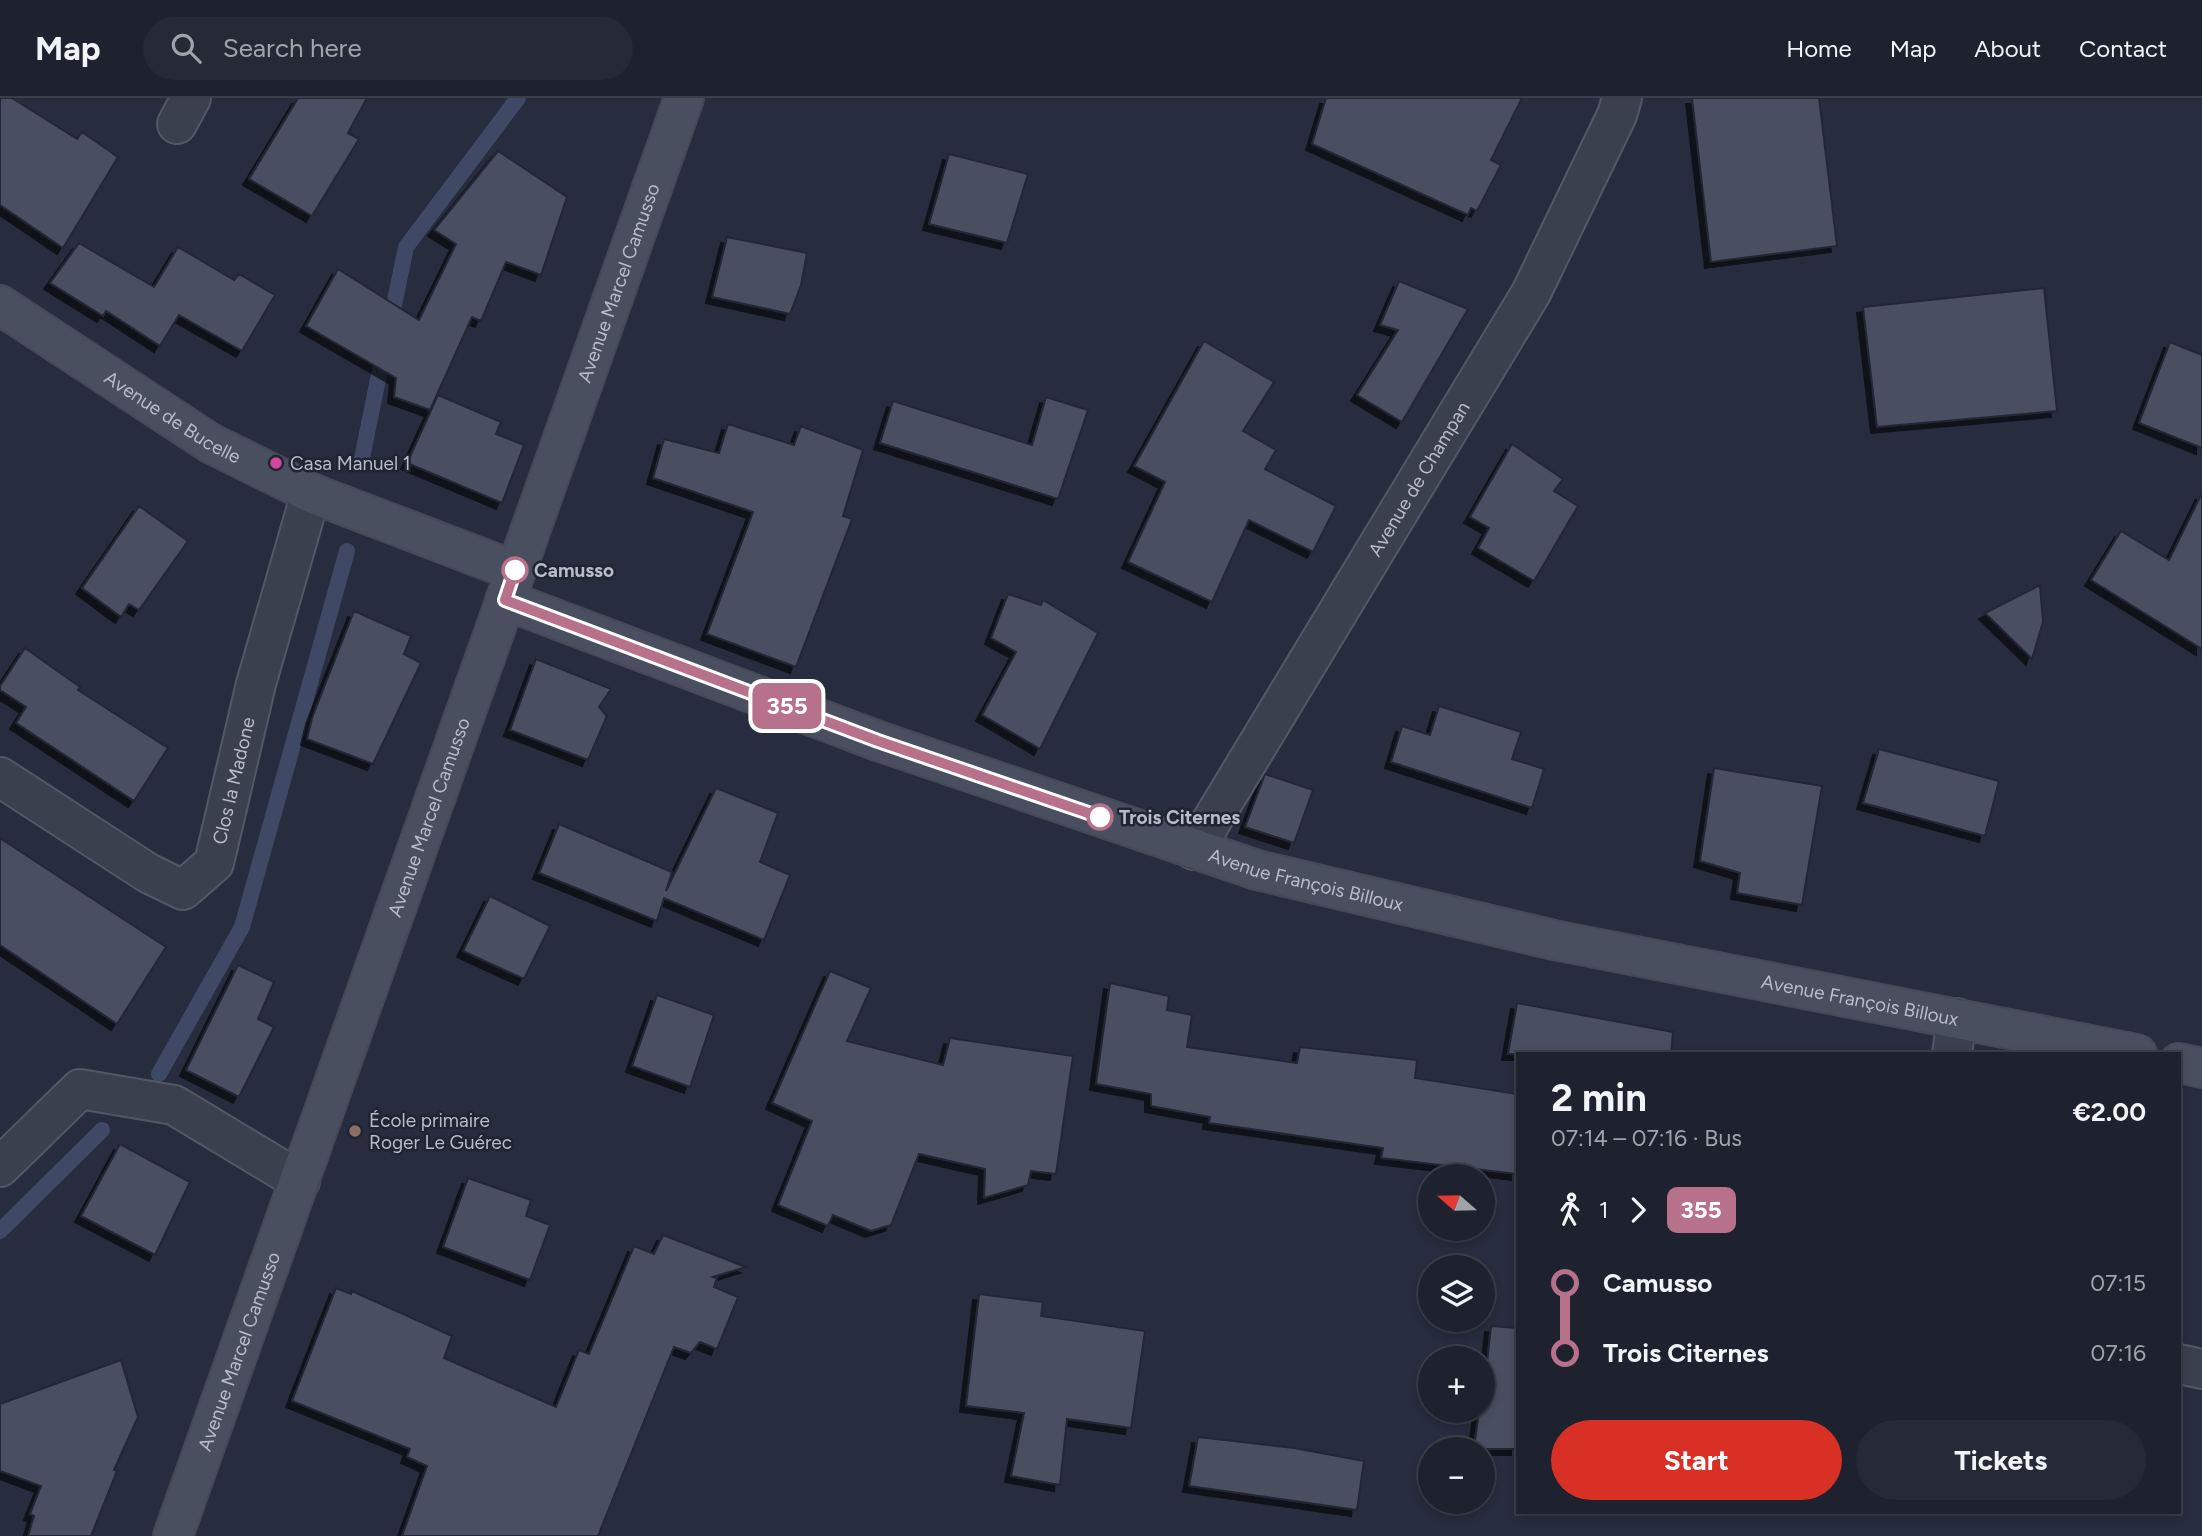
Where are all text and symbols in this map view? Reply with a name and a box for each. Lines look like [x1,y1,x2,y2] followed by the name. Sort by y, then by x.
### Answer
[143,17,633,80] search box
[35,29,101,68] text: Map
[167,29,205,67] icon: search
[223,32,362,64] text: Search here
[1786,34,1852,63] text: Home
[1890,34,1936,63] text: Map
[1974,34,2041,63] text: About
[2079,34,2167,63] text: Contact
[572,180,664,385] street label: Avenue Marcel Camusso
[100,365,245,468] street label: Avenue de Bucelle
[1363,397,1474,560] street label: Avenue de Champan
[290,452,411,475] place label: Casa Manuel 1
[268,455,284,471] marker: Casa Manuel 1
[502,557,528,583] marker: Camusso
[534,559,614,582] place label: Camusso
[747,683,827,729] line badge: 355
[766,691,808,720] text: 355
[383,714,474,920] street label: Avenue Marcel Camusso
[207,715,259,847] street label: Clos la Madone
[1087,804,1113,830] marker: Trois Citernes
[1119,806,1240,829] place label: Trois Citernes
[1206,843,1406,916] street label: Avenue François Billoux
[1759,969,1960,1030] street label: Avenue François Billoux
[1551,1075,1647,1121] text: 2 min
[2073,1096,2146,1128] text: €2.00
[369,1109,512,1154] place label: École primaire Roger Le Guérec
[347,1123,363,1139] marker: École primaire Roger Le Guérec
[1551,1124,1742,1152] text: 07:14 – 07:16 · Bus
[1418,1164,1494,1241] north arrow
[1418,1164,1495,1514] map controls
[1551,1191,1589,1229] icon: walk
[1619,1191,1657,1229] icon: forward
[1681,1195,1722,1224] text: 355
[1599,1196,1609,1224] text: 1
[193,1249,285,1454] street label: Avenue Marcel Camusso
[1418,1255,1495,1332] button: layers
[1603,1267,1712,1299] text: Camusso
[2090,1269,2146,1297] text: 07:15
[1603,1337,1769,1369] text: Trois Citernes
[2091,1339,2146,1367] text: 07:16
[1418,1346,1495,1423] button: +
[1551,1420,1842,1500] button: Start
[1856,1420,2146,1500] button: Tickets
[1418,1437,1495,1514] button: −

